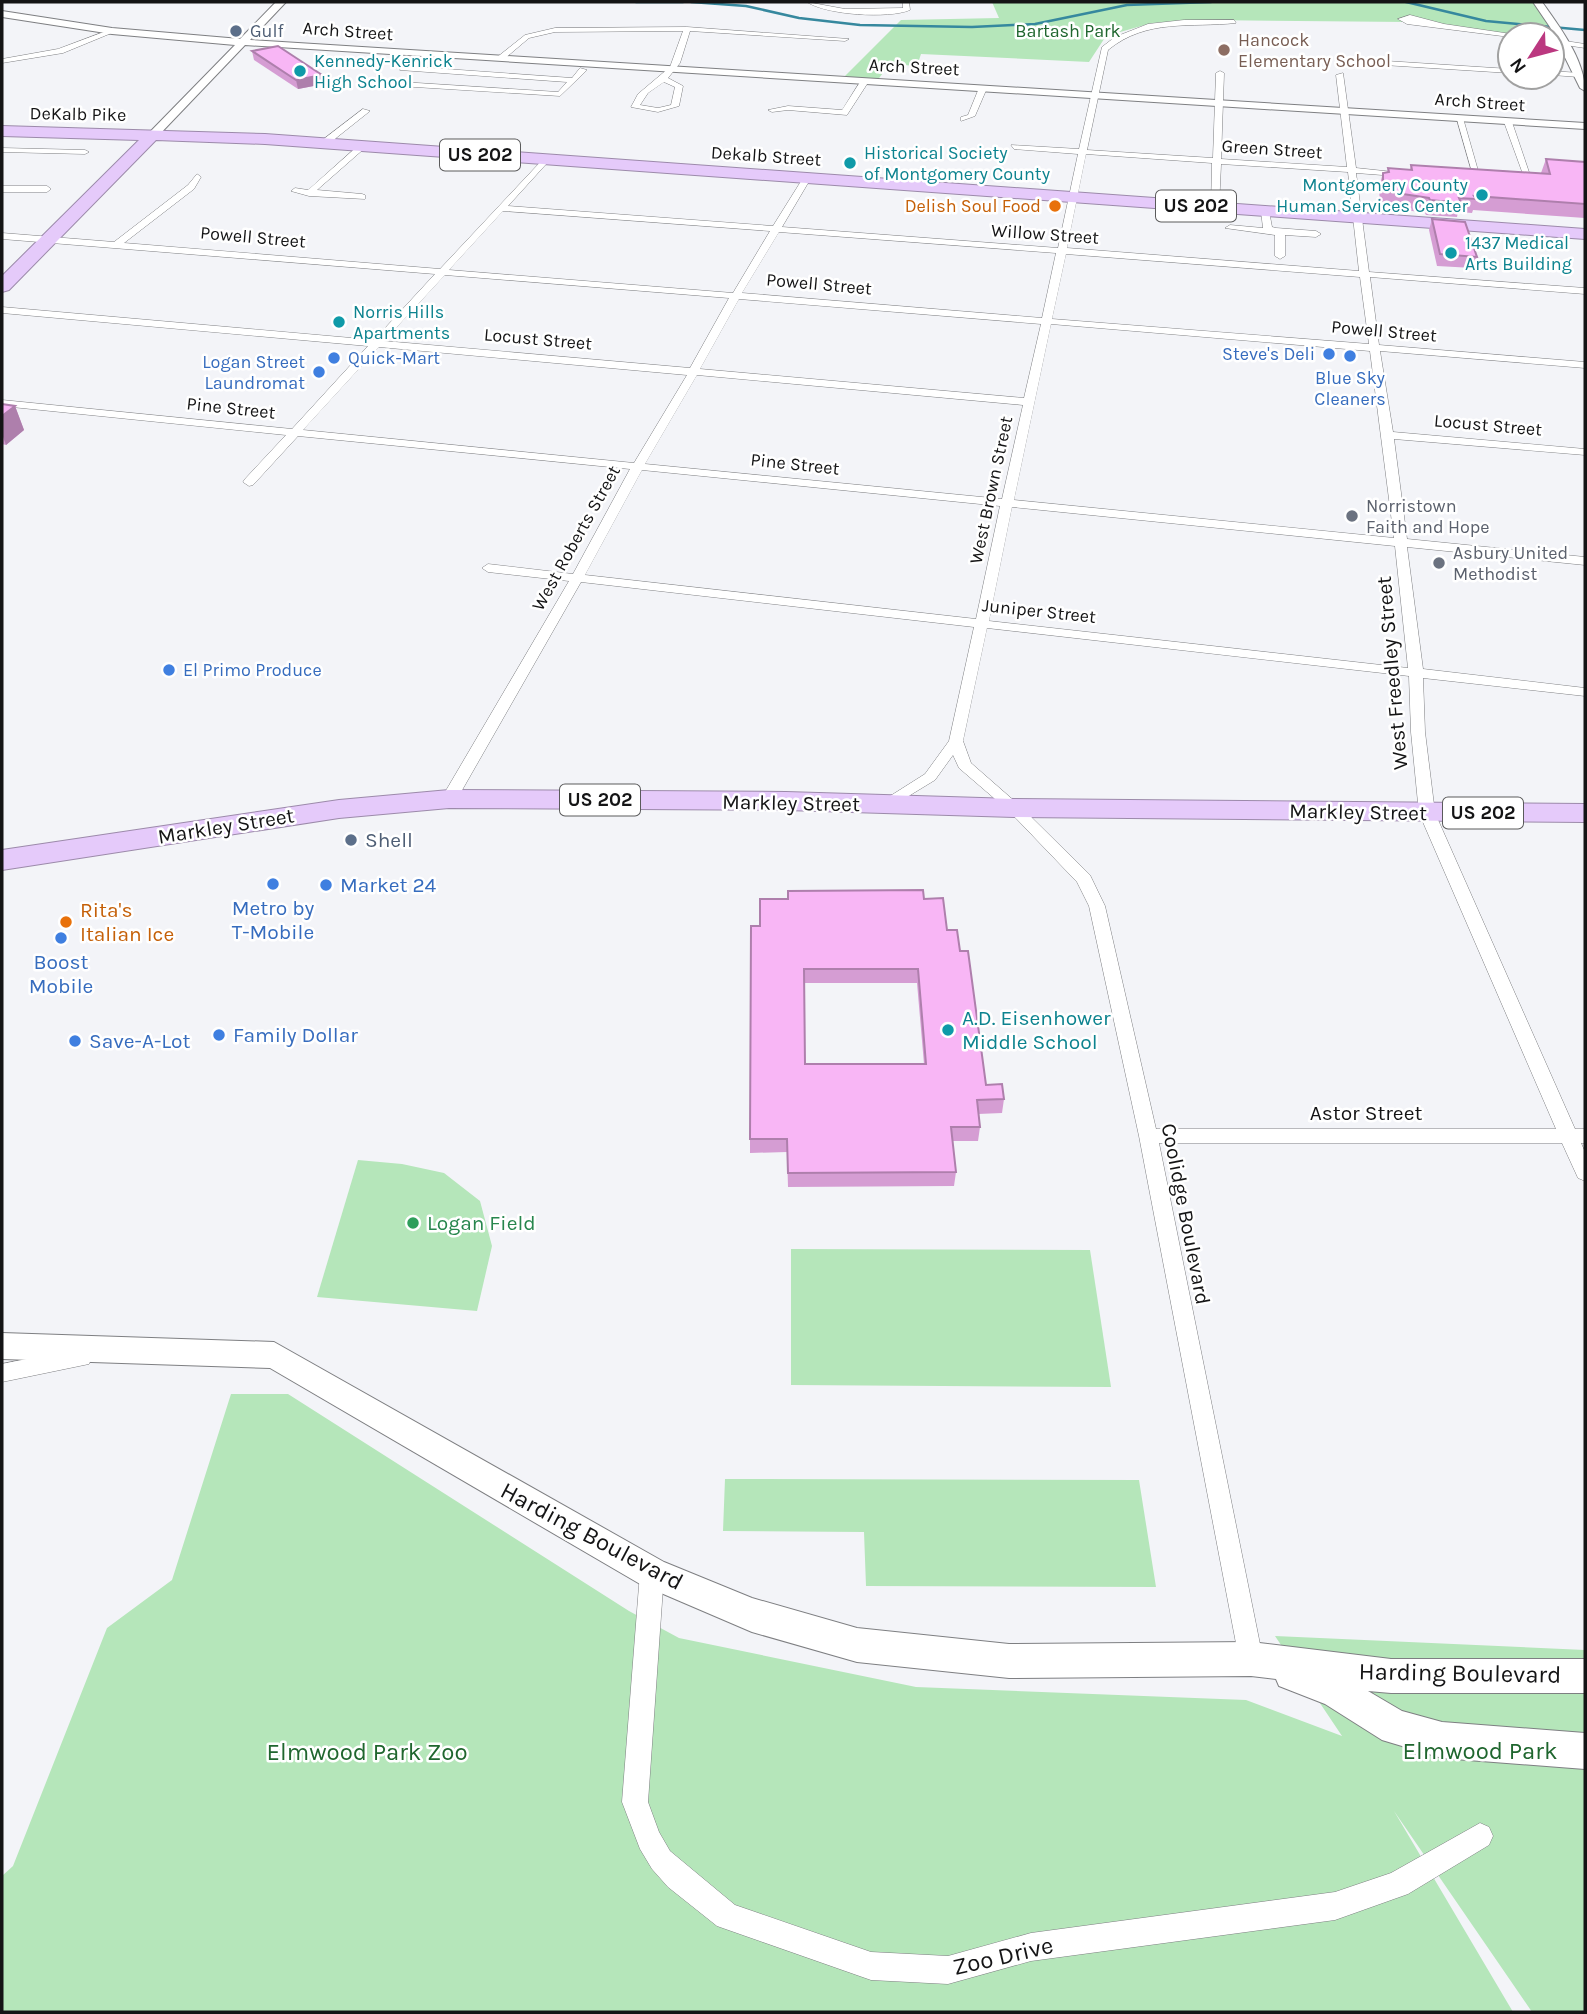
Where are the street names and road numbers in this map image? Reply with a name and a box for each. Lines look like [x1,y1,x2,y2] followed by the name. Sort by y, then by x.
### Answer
[302,17,394,45] street label: Arch Street
[868,54,960,80] street label: Arch Street
[1434,88,1526,116] street label: Arch Street
[29,102,127,126] street label: DeKalb Pike
[1221,134,1323,164] street label: Green Street
[440,140,520,170] road number: US 202
[710,141,822,171] street label: Dekalb Street
[1156,190,1236,222] road number: US 202
[990,219,1100,249] street label: Willow Street
[199,221,307,253] street label: Powell Street
[765,268,873,300] street label: Powell Street
[1330,315,1438,347] street label: Powell Street
[483,323,593,355] street label: Locust Street
[186,392,277,424] street label: Pine Street
[1433,409,1543,441] street label: Locust Street
[965,414,1017,566] street label: West Brown Street
[750,448,841,480] street label: Pine Street
[527,461,625,614] street label: West Roberts Street
[1372,575,1412,771] street label: West Freedley Street
[981,594,1097,628] street label: Juniper Street
[560,785,640,816] road number: US 202
[722,790,860,816] street label: Markley Street
[1443,798,1523,828] road number: US 202
[1289,799,1427,825] street label: Markley Street
[156,803,296,849] street label: Markley Street
[1310,1101,1422,1125] street label: Astor Street
[1157,1121,1215,1307] street label: Coolidge Boulevard
[496,1476,688,1596] street label: Harding Boulevard
[1358,1657,1562,1689] street label: Harding Boulevard
[950,1931,1056,1981] street label: Zoo Drive

